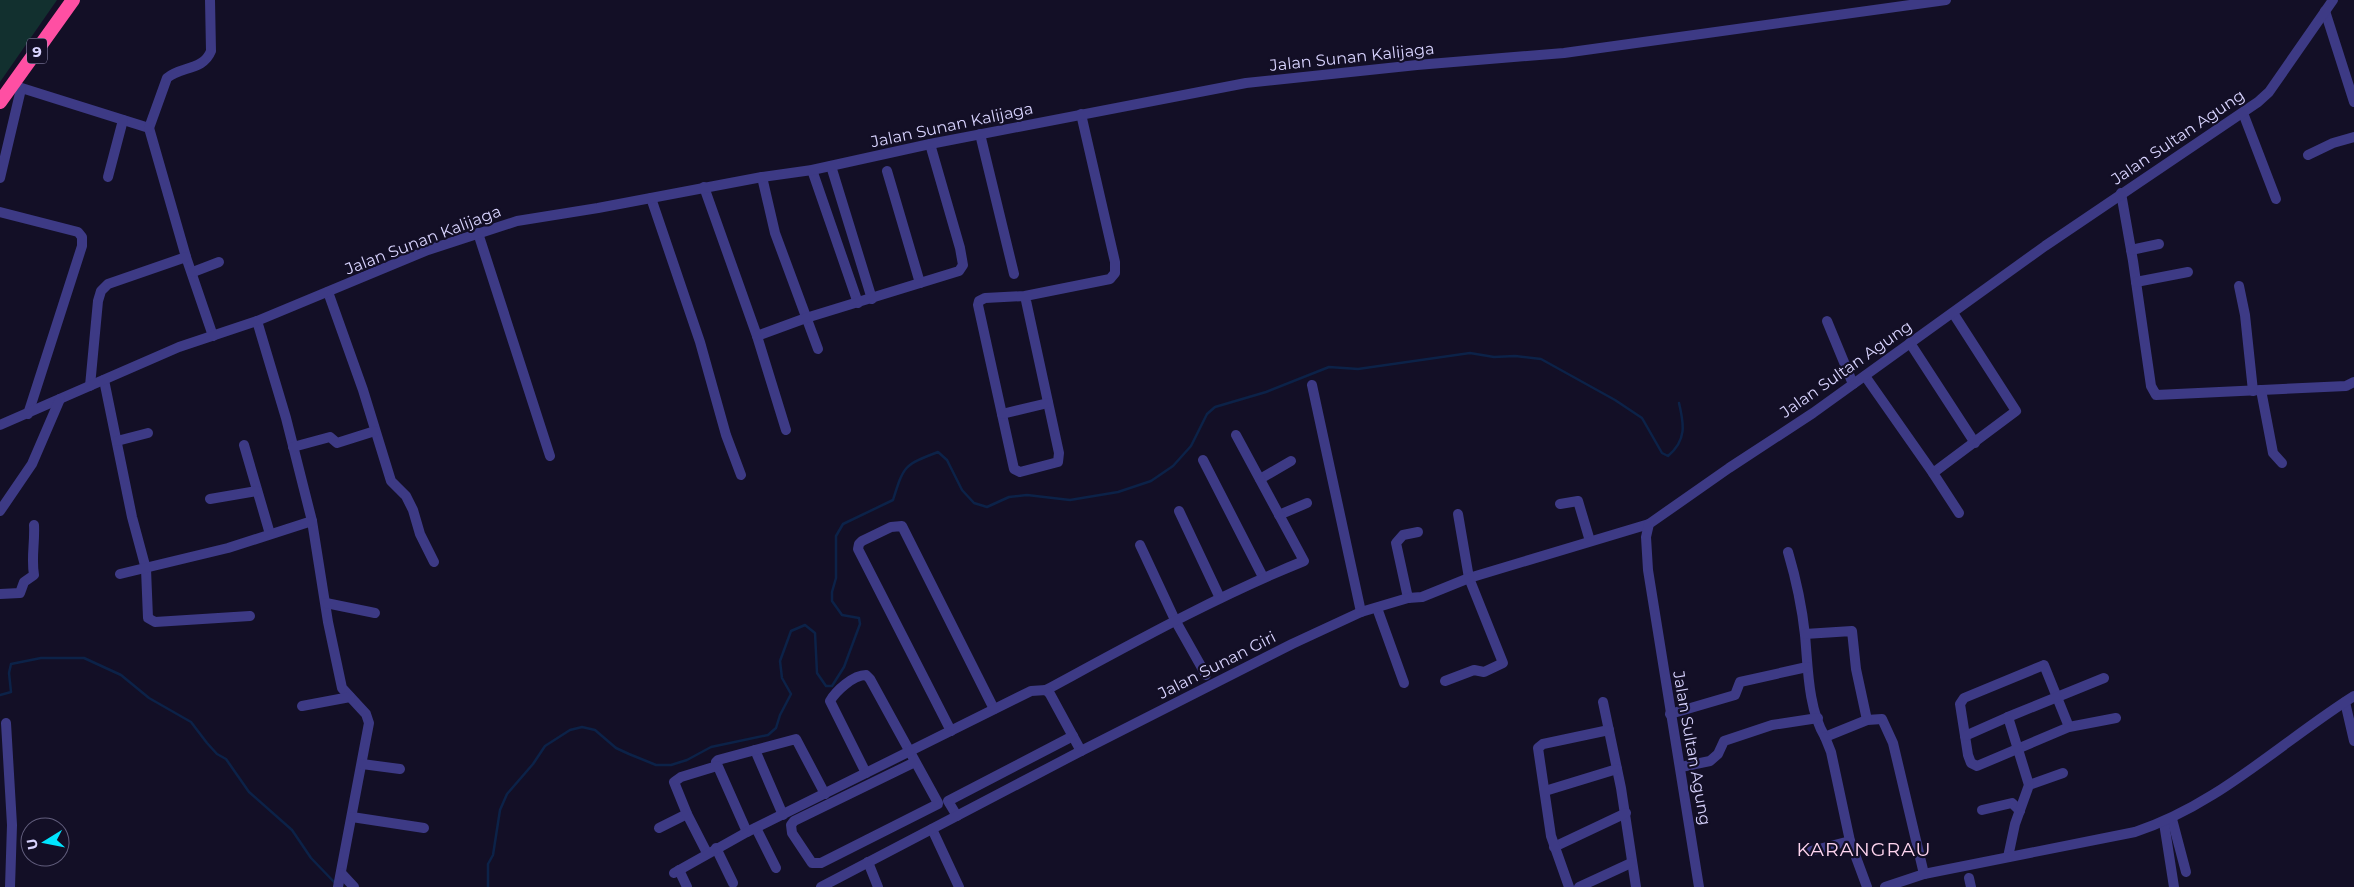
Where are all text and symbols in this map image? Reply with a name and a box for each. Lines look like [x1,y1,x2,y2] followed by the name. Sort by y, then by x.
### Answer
[27,38,47,64] road number: 9
[1268,39,1435,75] street label: Jalan Sunan Kalijaga
[2107,85,2248,189] street label: Jalan Sultan Agung
[868,99,1035,152] street label: Jalan Sunan Kalijaga
[341,201,504,279] street label: Jalan Sunan Kalijaga
[1776,316,1916,422] street label: Jalan Sultan Agung
[1154,627,1279,703] street label: Jalan Sunan Giri
[1669,668,1715,827] street label: Jalan Sultan Agung
[20,817,70,867] north arrow
[22,837,42,851] text: U
[1796,838,1932,861] district label: KARANGRAU

